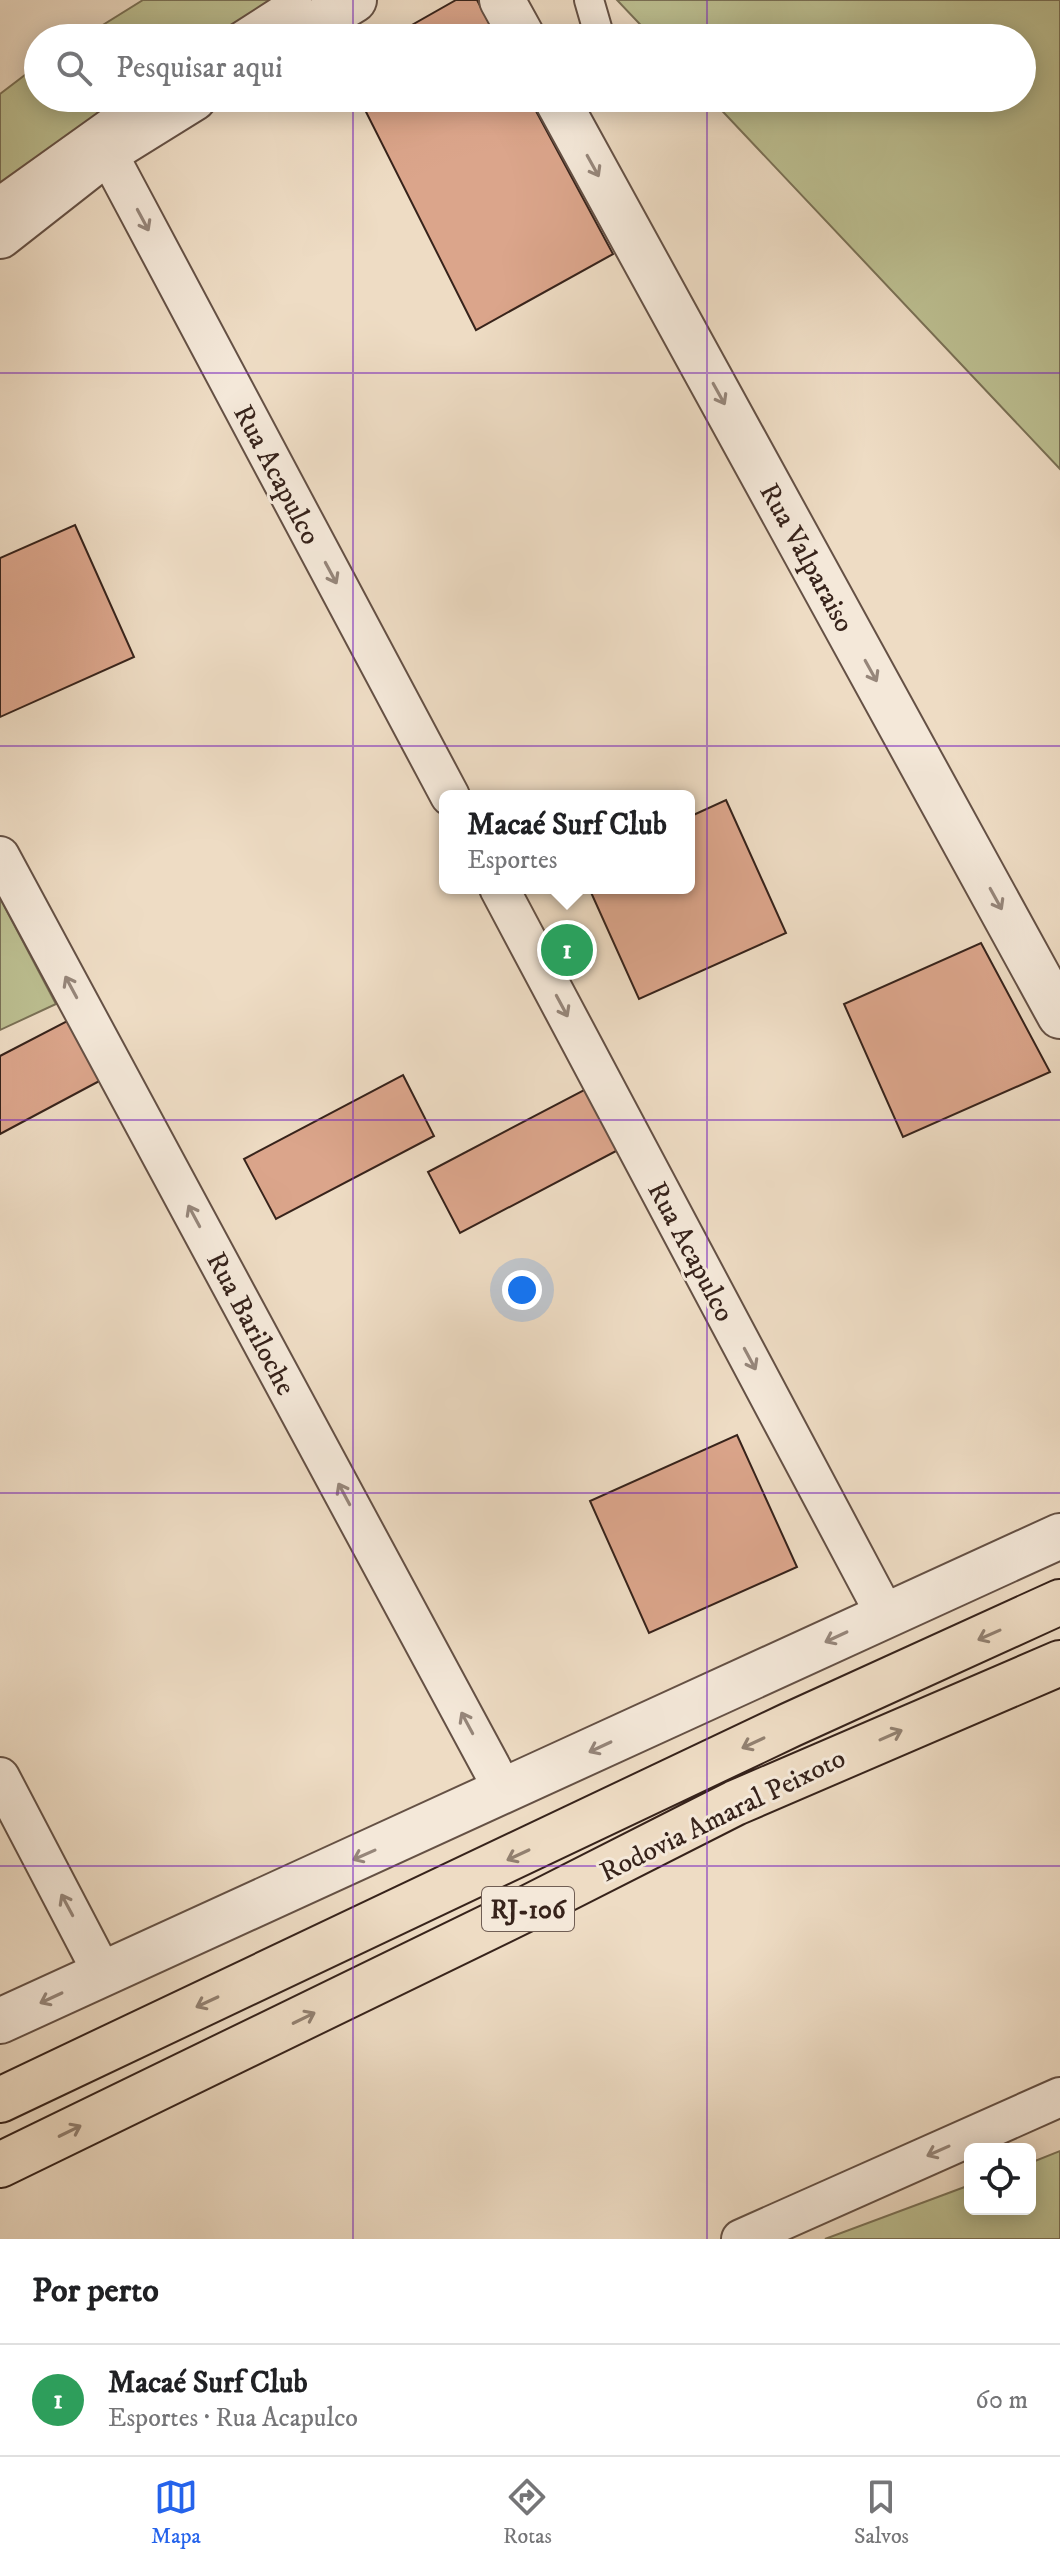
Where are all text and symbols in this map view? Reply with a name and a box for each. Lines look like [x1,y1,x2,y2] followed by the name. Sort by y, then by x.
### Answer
[24,24,1036,112] search box
[52,46,96,90] icon: search
[116,50,283,87] text: Pesquisar aqui
[586,154,602,178] one-way arrow
[136,208,152,232] one-way arrow
[711,382,727,405] one-way arrow
[225,399,328,551] street label: Rua Acapulco
[751,477,862,638] street label: Rua Valparaiso
[324,561,340,585] one-way arrow
[863,659,879,682] one-way arrow
[439,790,695,894] popup
[467,807,667,844] text: Macaé Surf Club
[467,844,557,877] text: Esportes
[988,887,1004,910] one-way arrow
[541,920,593,980] pin: 1
[62,975,78,999] one-way arrow
[554,994,570,1018] one-way arrow
[639,1176,742,1328] street label: Rua Acapulco
[186,1204,201,1228] one-way arrow
[198,1246,303,1401] street label: Rua Bariloche
[502,1270,542,1310] your location
[742,1347,758,1371] one-way arrow
[336,1482,351,1506] one-way arrow
[977,1628,1002,1643] one-way arrow
[824,1630,848,1645] one-way arrow
[459,1711,475,1735] one-way arrow
[879,1726,903,1741] one-way arrow
[741,1736,765,1751] one-way arrow
[588,1740,612,1755] one-way arrow
[594,1741,851,1890] street label: Rodovia Amaral Peixoto
[352,1848,376,1863] one-way arrow
[506,1848,530,1863] one-way arrow
[482,1887,574,1931] road number: RJ-106
[58,1893,74,1917] one-way arrow
[39,1991,63,2006] one-way arrow
[195,1995,219,2010] one-way arrow
[292,2009,315,2024] one-way arrow
[58,2123,82,2138] one-way arrow
[964,2143,1036,2215] map controls
[964,2143,1036,2215] button: locate
[926,2144,950,2159] one-way arrow
[32,2270,159,2312] text: Por perto
[108,2365,307,2402] text: Macaé Surf Club
[53,2384,63,2417] text: 1
[975,2384,1028,2417] text: 60 m
[108,2402,358,2435] text: Esportes · Rua Acapulco
[151,2475,201,2550] tab: Mapa
[503,2475,552,2550] tab: Rotas
[854,2475,909,2550] tab: Salvos

